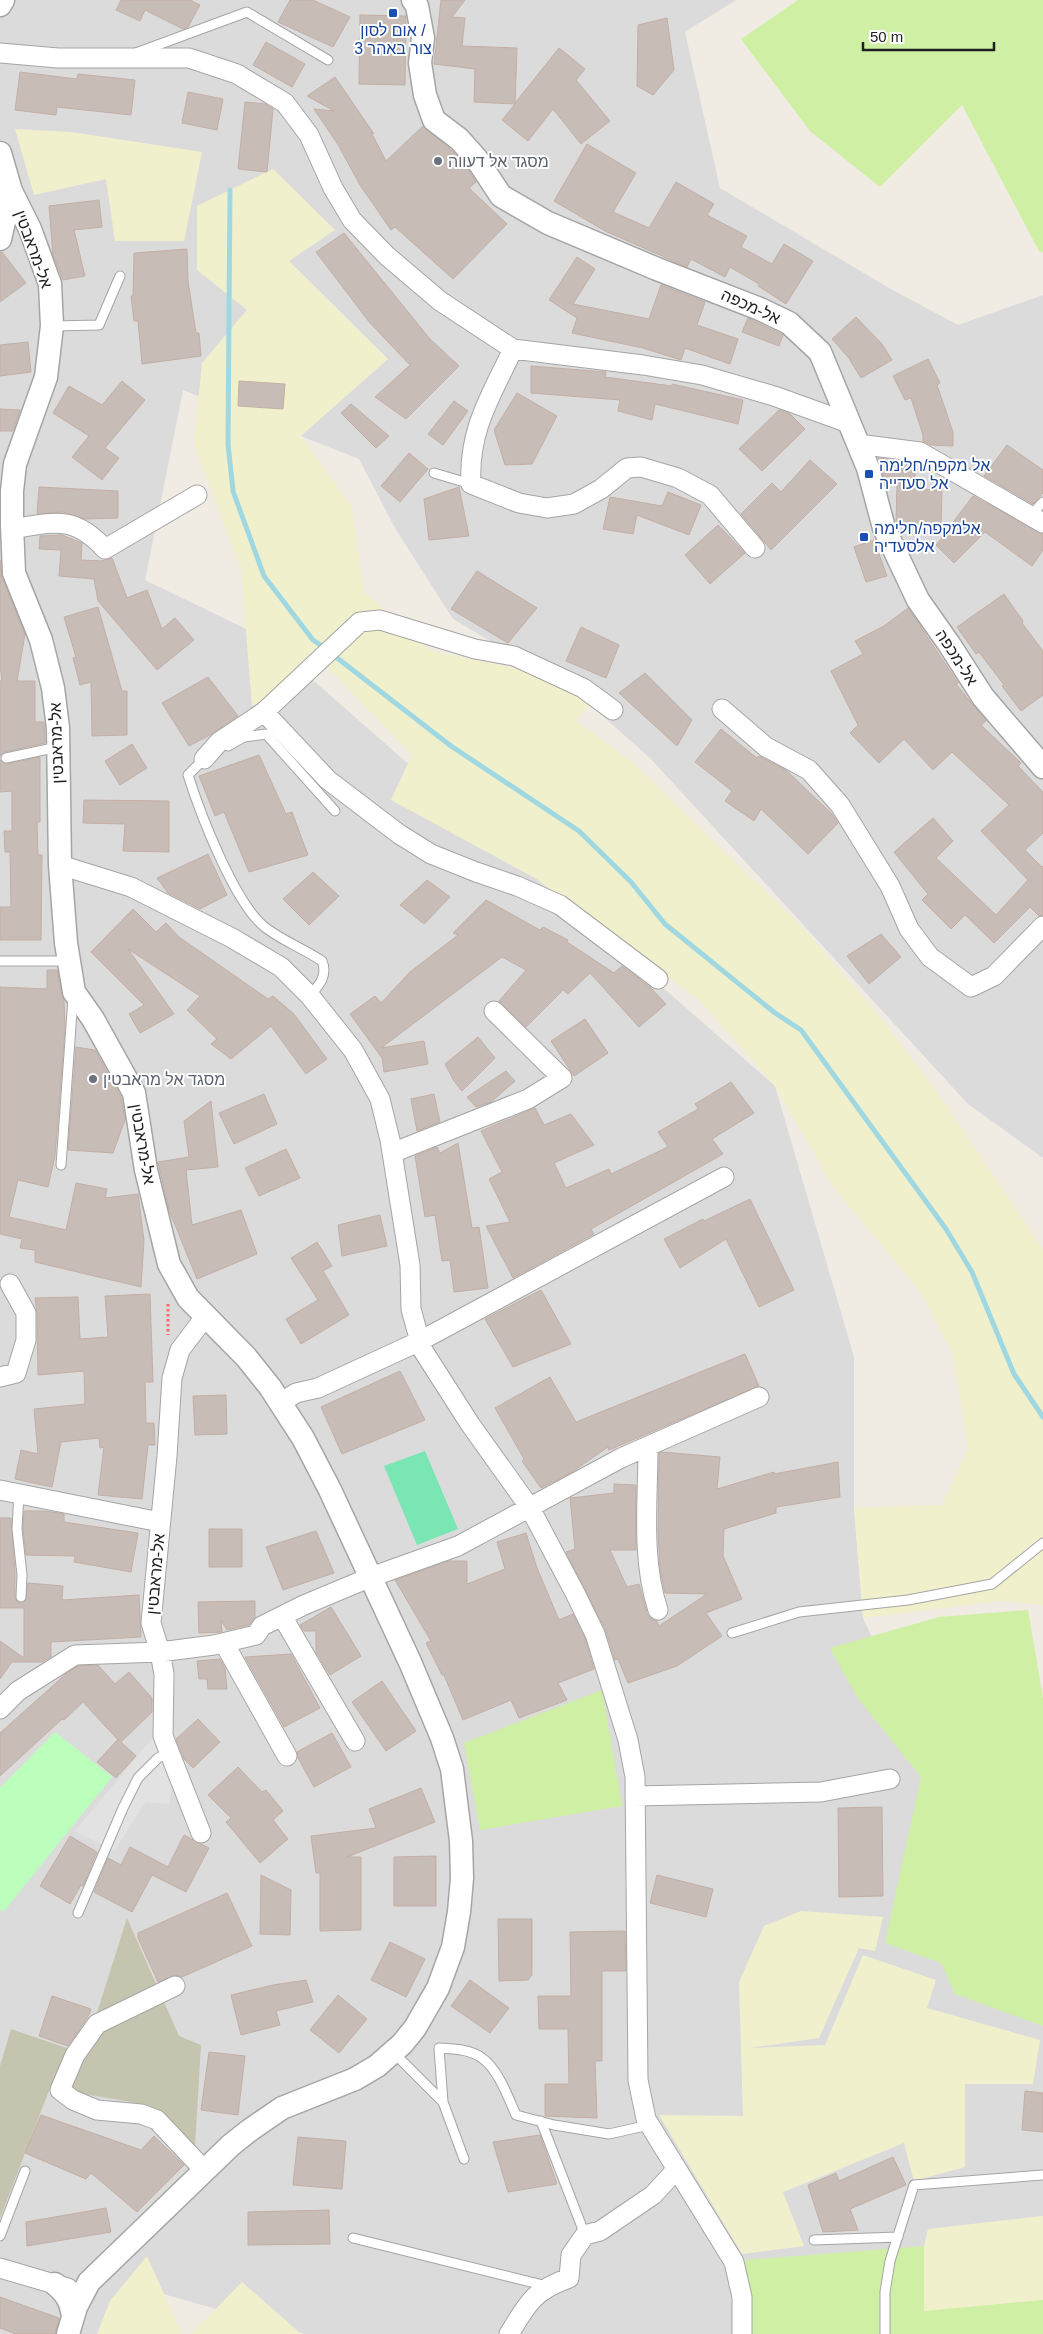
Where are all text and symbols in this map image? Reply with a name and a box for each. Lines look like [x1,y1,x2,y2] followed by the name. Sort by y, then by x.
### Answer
[387,7,399,19] marker: אום לסון / צור באהר 3
[863,20,994,52] scale bar
[354,22,432,57] place label: אום לסון / צור באהר 3
[870,28,903,45] text: 50 m
[448,153,549,170] place label: מסגד אל דעווה
[432,155,444,167] marker: מסגד אל דעווה
[12,208,55,290] street label: אל-מראבטין
[719,286,783,327] street label: אל-מכפה
[879,457,990,492] place label: אל מקפה/חלימה אל סעדייה
[863,468,875,480] marker: אל מקפה/חלימה אל סעדייה
[874,520,980,555] place label: אלמקפה/חלימה אלסעדיה
[858,531,870,543] marker: אלמקפה/חלימה אלסעדיה
[932,626,981,688] street label: אל-מכפה
[47,702,66,784] street label: אל-מראבטין
[103,1071,225,1088] place label: מסגד אל מראבטין
[87,1073,99,1085] marker: מסגד אל מראבטין
[127,1103,158,1186] street label: אל-מראבטין
[143,1533,168,1615] street label: אל-מראבטין

